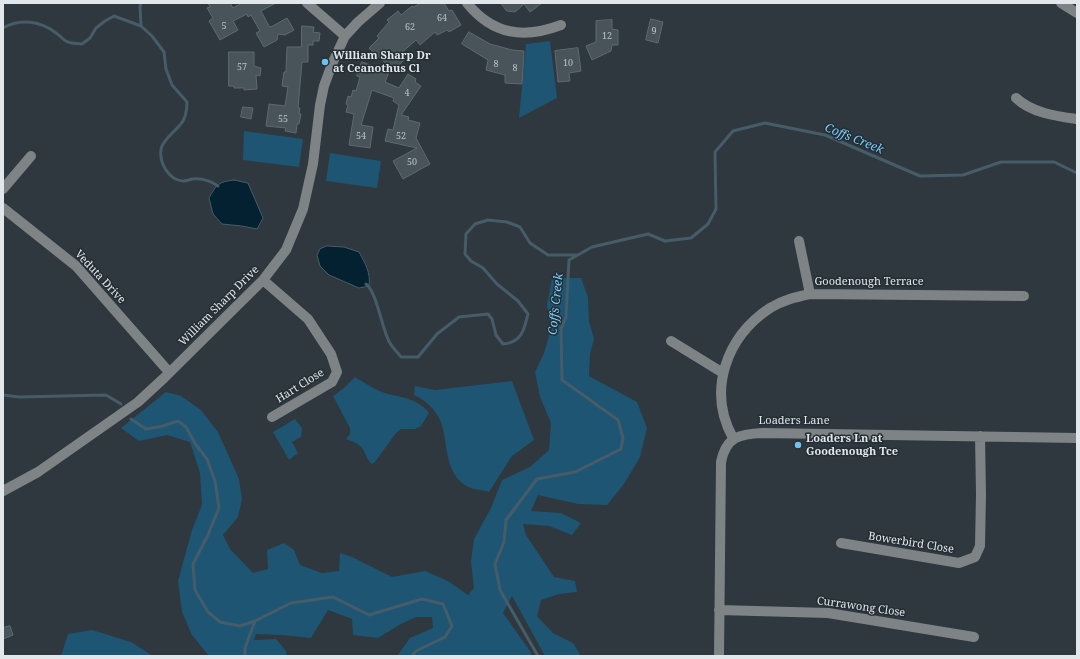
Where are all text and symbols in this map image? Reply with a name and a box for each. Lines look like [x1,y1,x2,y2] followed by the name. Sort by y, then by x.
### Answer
[437,13,447,23] house number: 64
[221,21,227,31] house number: 5
[405,22,415,32] house number: 62
[651,26,657,36] house number: 9
[602,31,612,41] house number: 12
[333,49,431,75] place label: William Sharp Dr at Ceanothus Cl
[320,57,330,67] marker: William Sharp Dr at Ceanothus Cl
[563,58,573,68] house number: 10
[493,59,499,69] house number: 8
[237,62,247,72] house number: 57
[512,63,518,73] house number: 8
[404,88,410,98] house number: 4
[278,114,288,124] house number: 55
[823,121,885,157] water label: Coffs Creek
[356,131,366,141] house number: 54
[396,131,406,141] house number: 52
[407,157,417,167] house number: 50
[72,248,128,306] street label: Veduta Drive
[176,263,262,349] street label: William Sharp Drive
[546,272,566,336] water label: Coffs Creek
[814,275,924,289] street label: Goodenough Terrace
[274,366,326,406] street label: Hart Close
[758,414,830,428] street label: Loaders Lane
[806,432,898,458] place label: Loaders Ln at Goodenough Tce
[793,440,803,450] marker: Loaders Ln at Goodenough Tce
[867,530,955,556] street label: Bowerbird Close
[816,594,906,620] street label: Currawong Close

